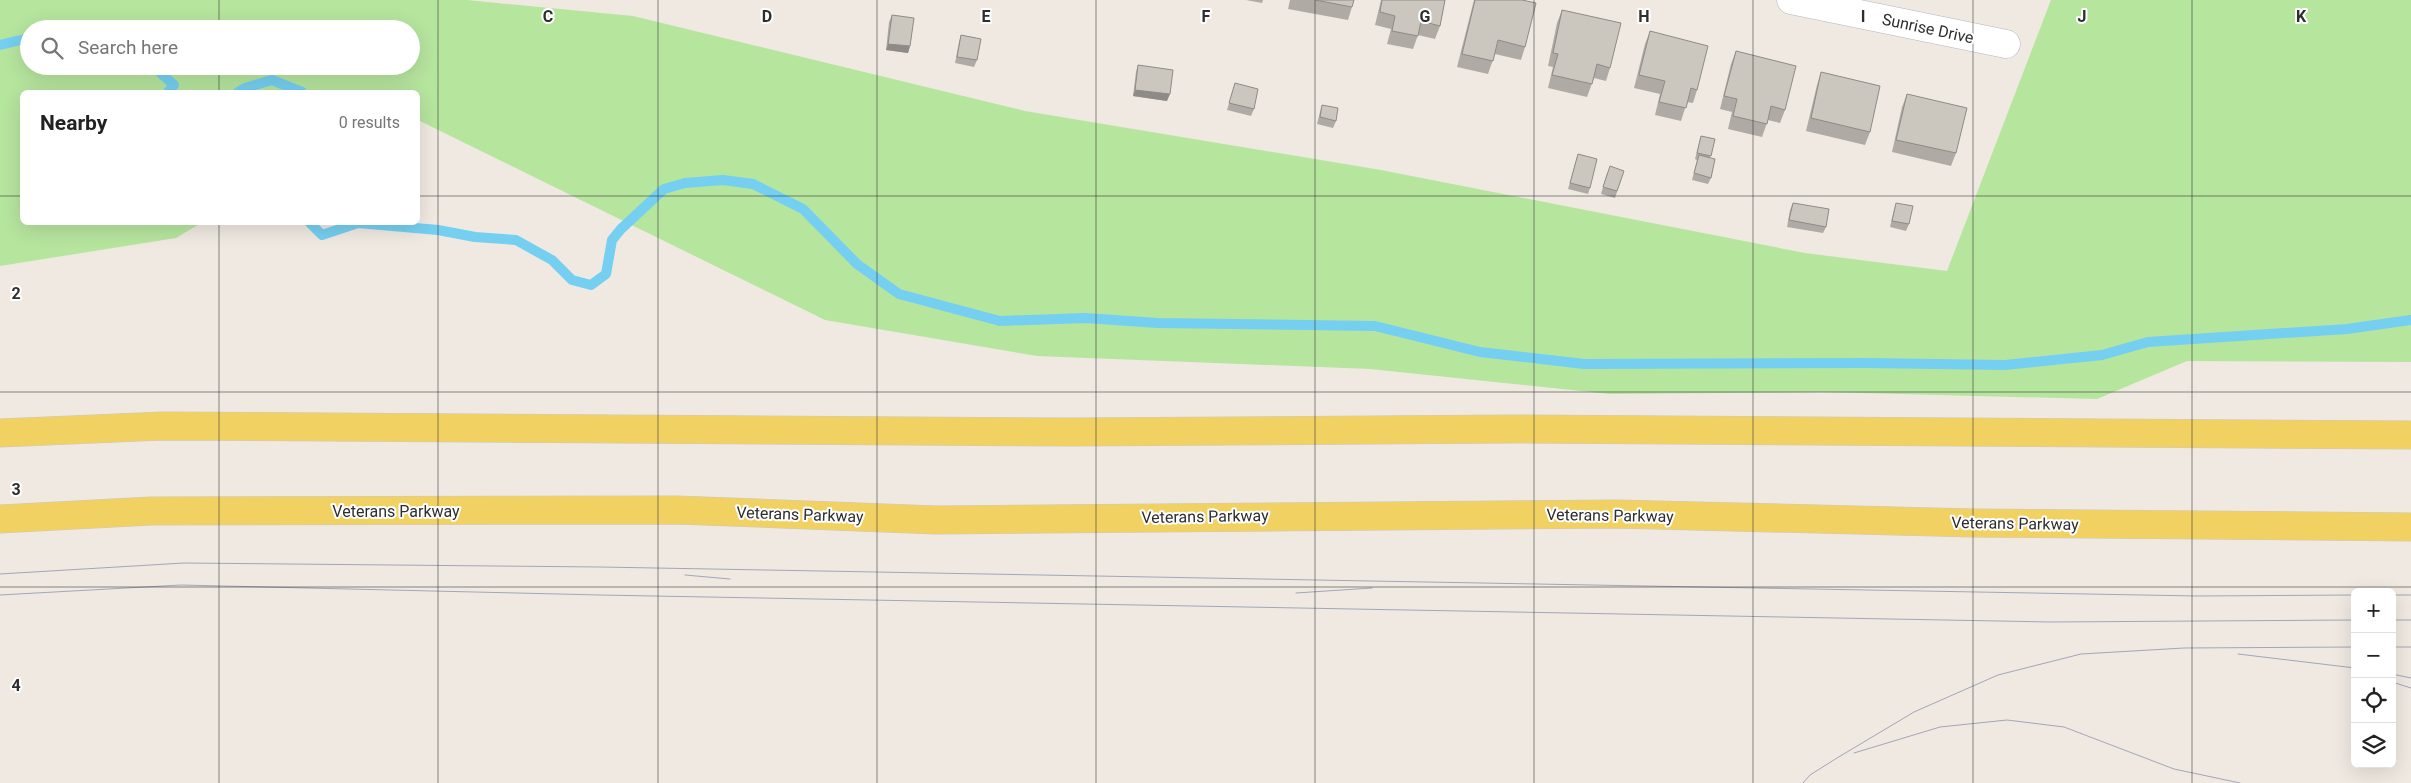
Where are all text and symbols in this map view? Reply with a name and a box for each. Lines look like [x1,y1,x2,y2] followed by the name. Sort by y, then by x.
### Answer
[543,7,553,26] text: C
[762,7,772,26] text: D
[982,7,991,26] text: E
[1202,7,1211,26] text: F
[1420,7,1431,26] text: G
[1638,7,1650,26] text: H
[1861,7,1865,26] text: I
[2078,7,2086,26] text: J
[2296,7,2307,26] text: K
[1880,10,1975,47] street label: Sunrise Drive
[20,20,420,75] search box
[38,34,66,62] icon: search
[78,36,178,59] text: Search here
[40,111,107,135] text: Nearby
[339,113,400,132] text: 0 results
[11,284,21,303] text: 2
[11,480,21,499] text: 3
[332,502,460,521] street label: Veterans Parkway
[736,503,864,526] street label: Veterans Parkway
[1546,505,1674,526] street label: Veterans Parkway
[1141,506,1269,527] street label: Veterans Parkway
[1951,513,2079,534] street label: Veterans Parkway
[2351,588,2396,768] map controls
[2351,588,2396,633] button: +
[2351,633,2396,678] button: −
[11,676,21,695] text: 4
[2351,678,2396,723] button: locate
[2351,723,2396,768] button: layers

